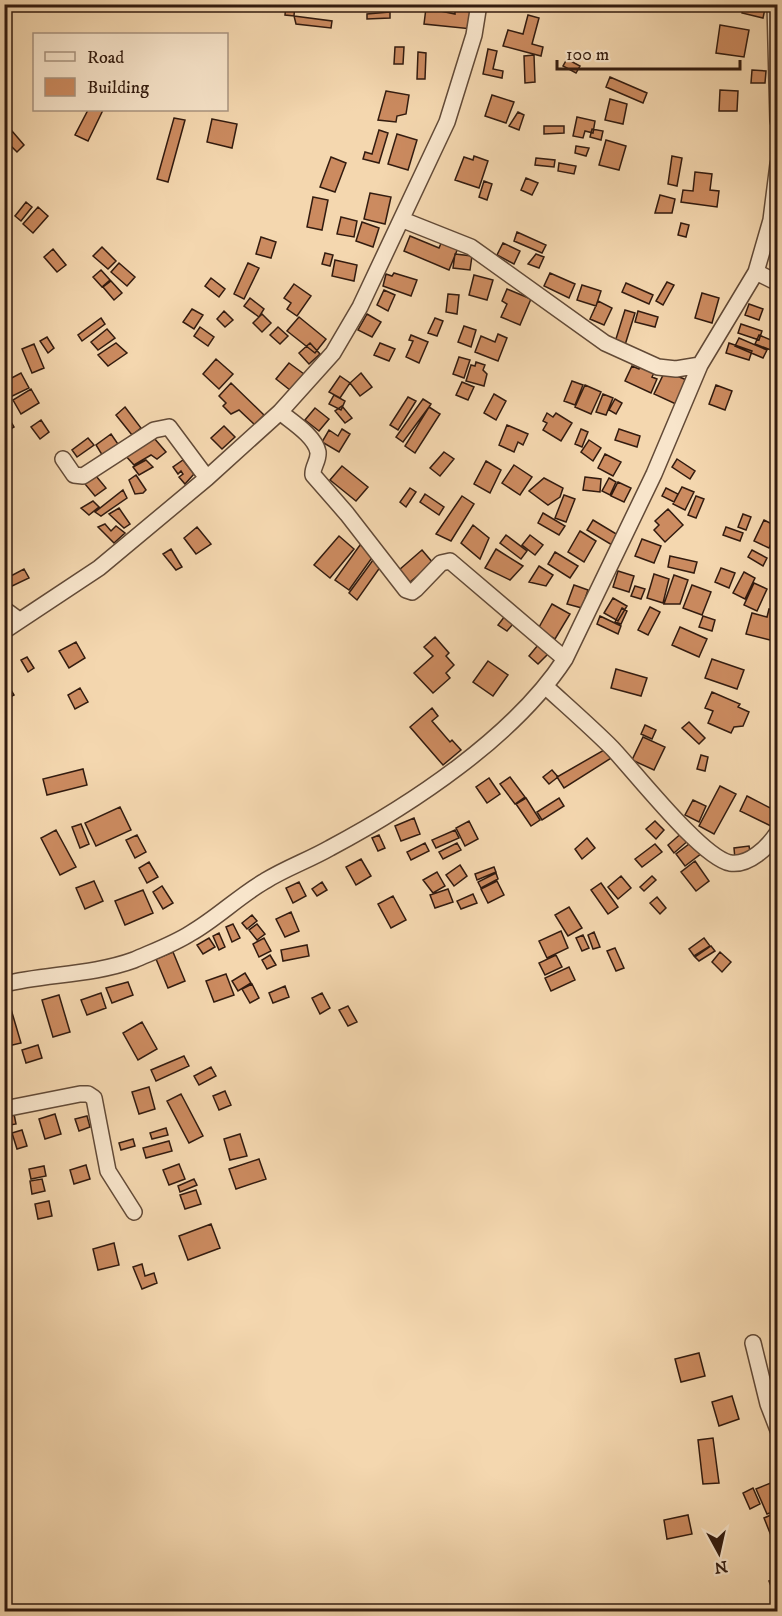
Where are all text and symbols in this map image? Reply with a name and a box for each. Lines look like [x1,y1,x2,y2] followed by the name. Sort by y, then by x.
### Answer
[33,33,228,111] legend
[557,33,740,71] scale bar
[566,44,609,66] text: 100 m
[87,47,124,69] text: Road
[87,77,149,99] text: Building
[689,1523,749,1583] north arrow
[713,1556,729,1578] text: N

